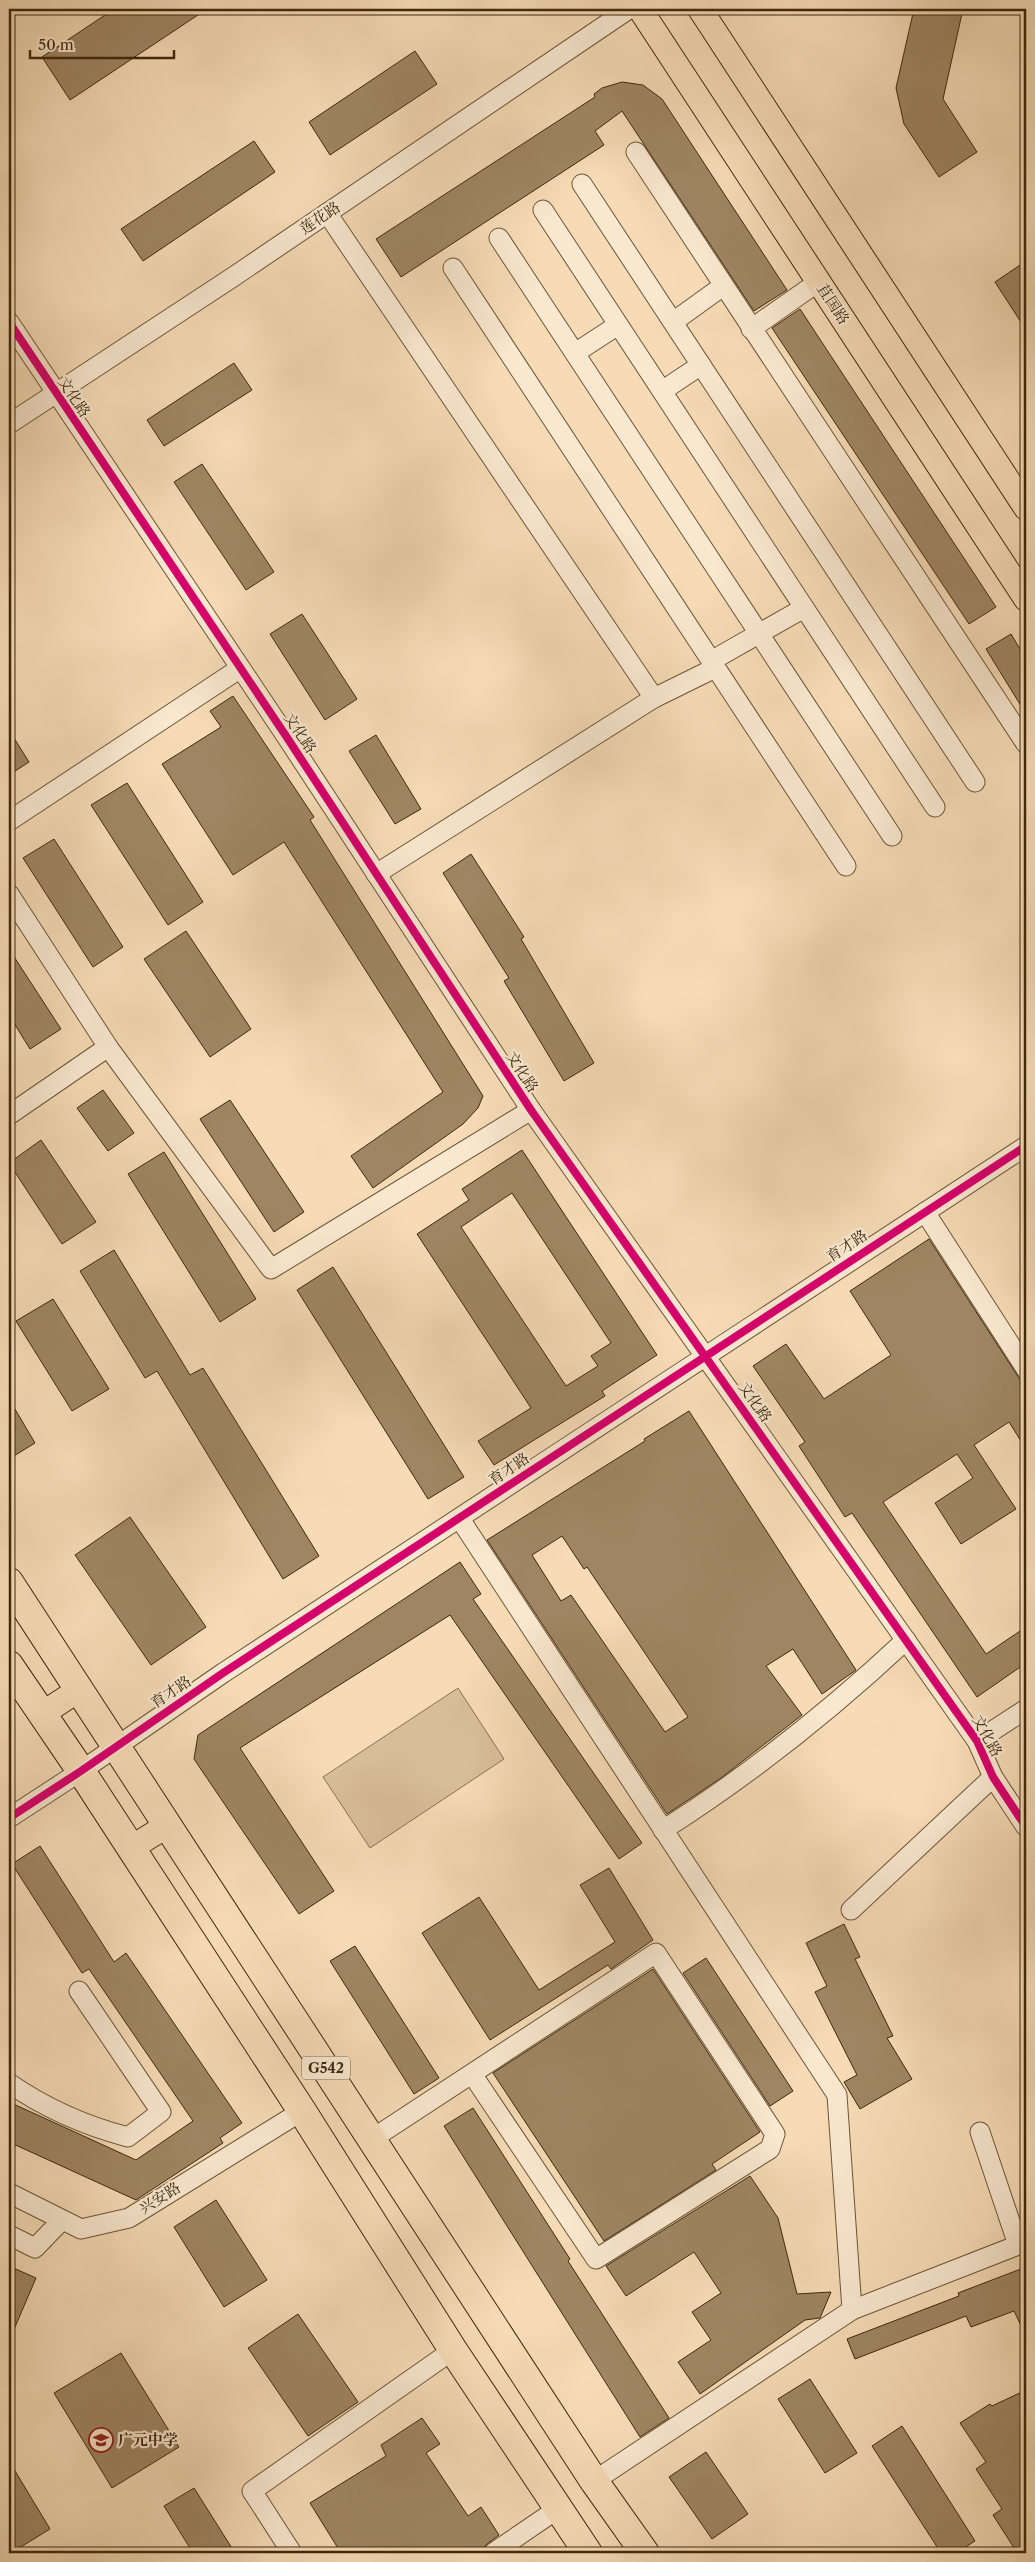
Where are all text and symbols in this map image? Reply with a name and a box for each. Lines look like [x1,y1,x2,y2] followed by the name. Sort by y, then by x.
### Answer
[30,28,174,60] scale bar
[38,35,74,54] text: 50 m
[296,197,344,238] street label: 莲花路
[813,280,854,328] street label: 苴国路
[54,373,95,421] street label: 文化路
[280,709,321,757] street label: 文化路
[502,1048,543,1096] street label: 文化路
[823,1225,871,1266] street label: 育才路
[735,1378,776,1426] street label: 文化路
[485,1448,533,1489] street label: 育才路
[147,1671,195,1712] street label: 育才路
[968,1711,1007,1760] street label: 文化路
[302,2056,350,2080] road number: G542
[136,2178,184,2218] street label: 兴安路
[88,2427,114,2453] school or university icon: 广元中学
[118,2430,178,2449] place label: 广元中学

